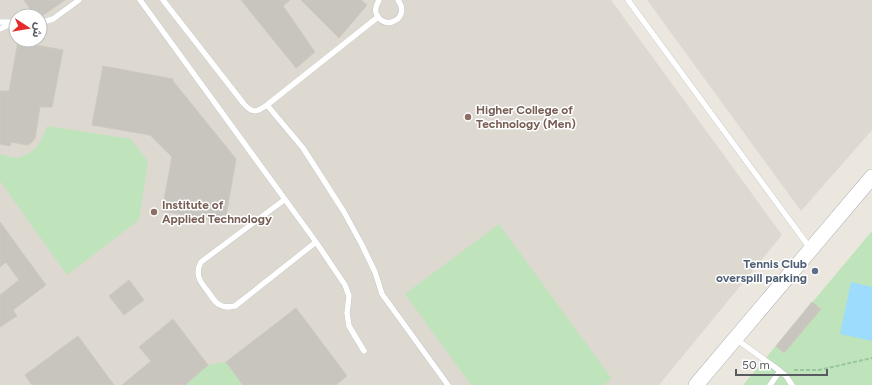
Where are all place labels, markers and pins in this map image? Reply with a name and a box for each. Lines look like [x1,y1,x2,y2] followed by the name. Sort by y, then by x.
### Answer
[476,103,576,131] place label: Higher College of Technology (Men)
[463,112,473,122] marker: Higher College of Technology (Men)
[162,198,272,226] place label: Institute of Applied Technology
[149,207,159,217] marker: Institute of Applied Technology
[716,257,807,285] place label: Tennis Club overspill parking
[810,266,820,276] marker: Tennis Club overspill parking

